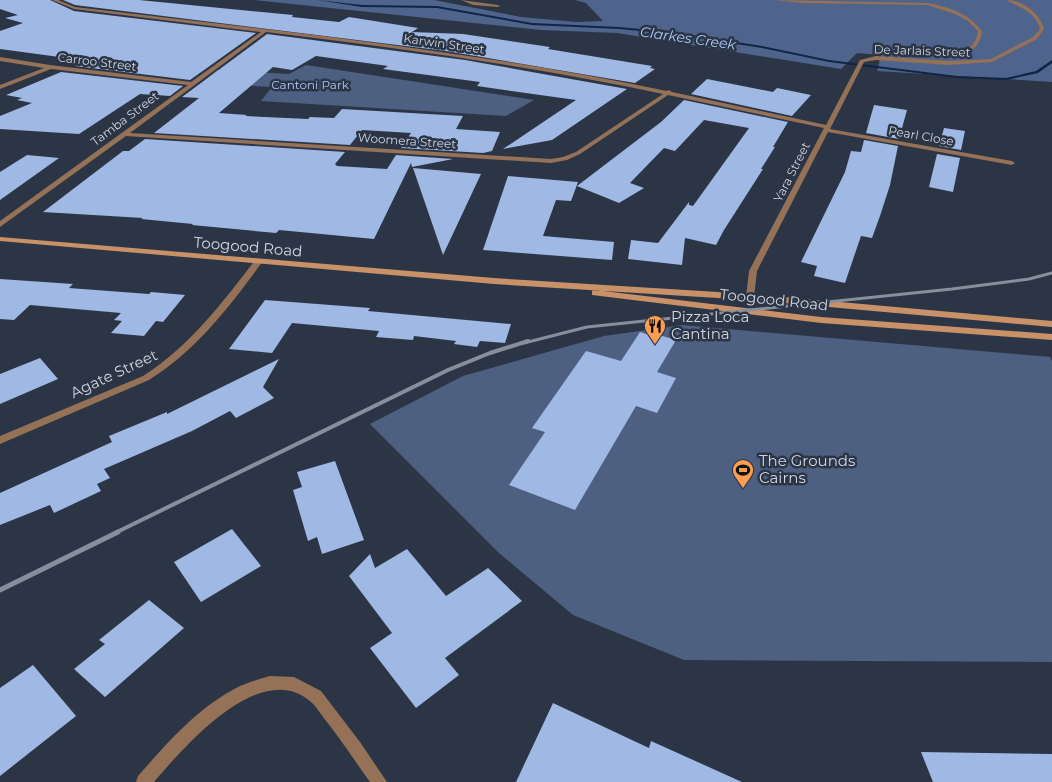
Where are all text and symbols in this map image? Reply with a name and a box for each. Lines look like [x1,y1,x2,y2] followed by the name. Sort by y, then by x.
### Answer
[639,22,738,54] water label: Clarkes Creek
[403,30,486,57] street label: Karwin Street
[873,41,971,60] street label: De Jarlais Street
[57,49,137,74] street label: Carroo Street
[271,77,350,92] park label: Cantoni Park
[88,88,162,149] street label: Tamba Street
[887,122,955,149] street label: Pearl Close
[357,130,457,151] street label: Woomera Street
[770,139,813,204] street label: Yara Street
[193,232,303,261] street label: Toogood Road
[719,284,829,315] street label: Toogood Road
[671,307,749,343] place label: Pizza Loca Cantina
[643,314,667,345] restaurant icon: Pizza Loca Cantina
[67,345,160,402] street label: Agate Street
[759,451,855,487] place label: The Grounds Cairns
[731,458,755,489] sports icon: The Grounds Cairns

